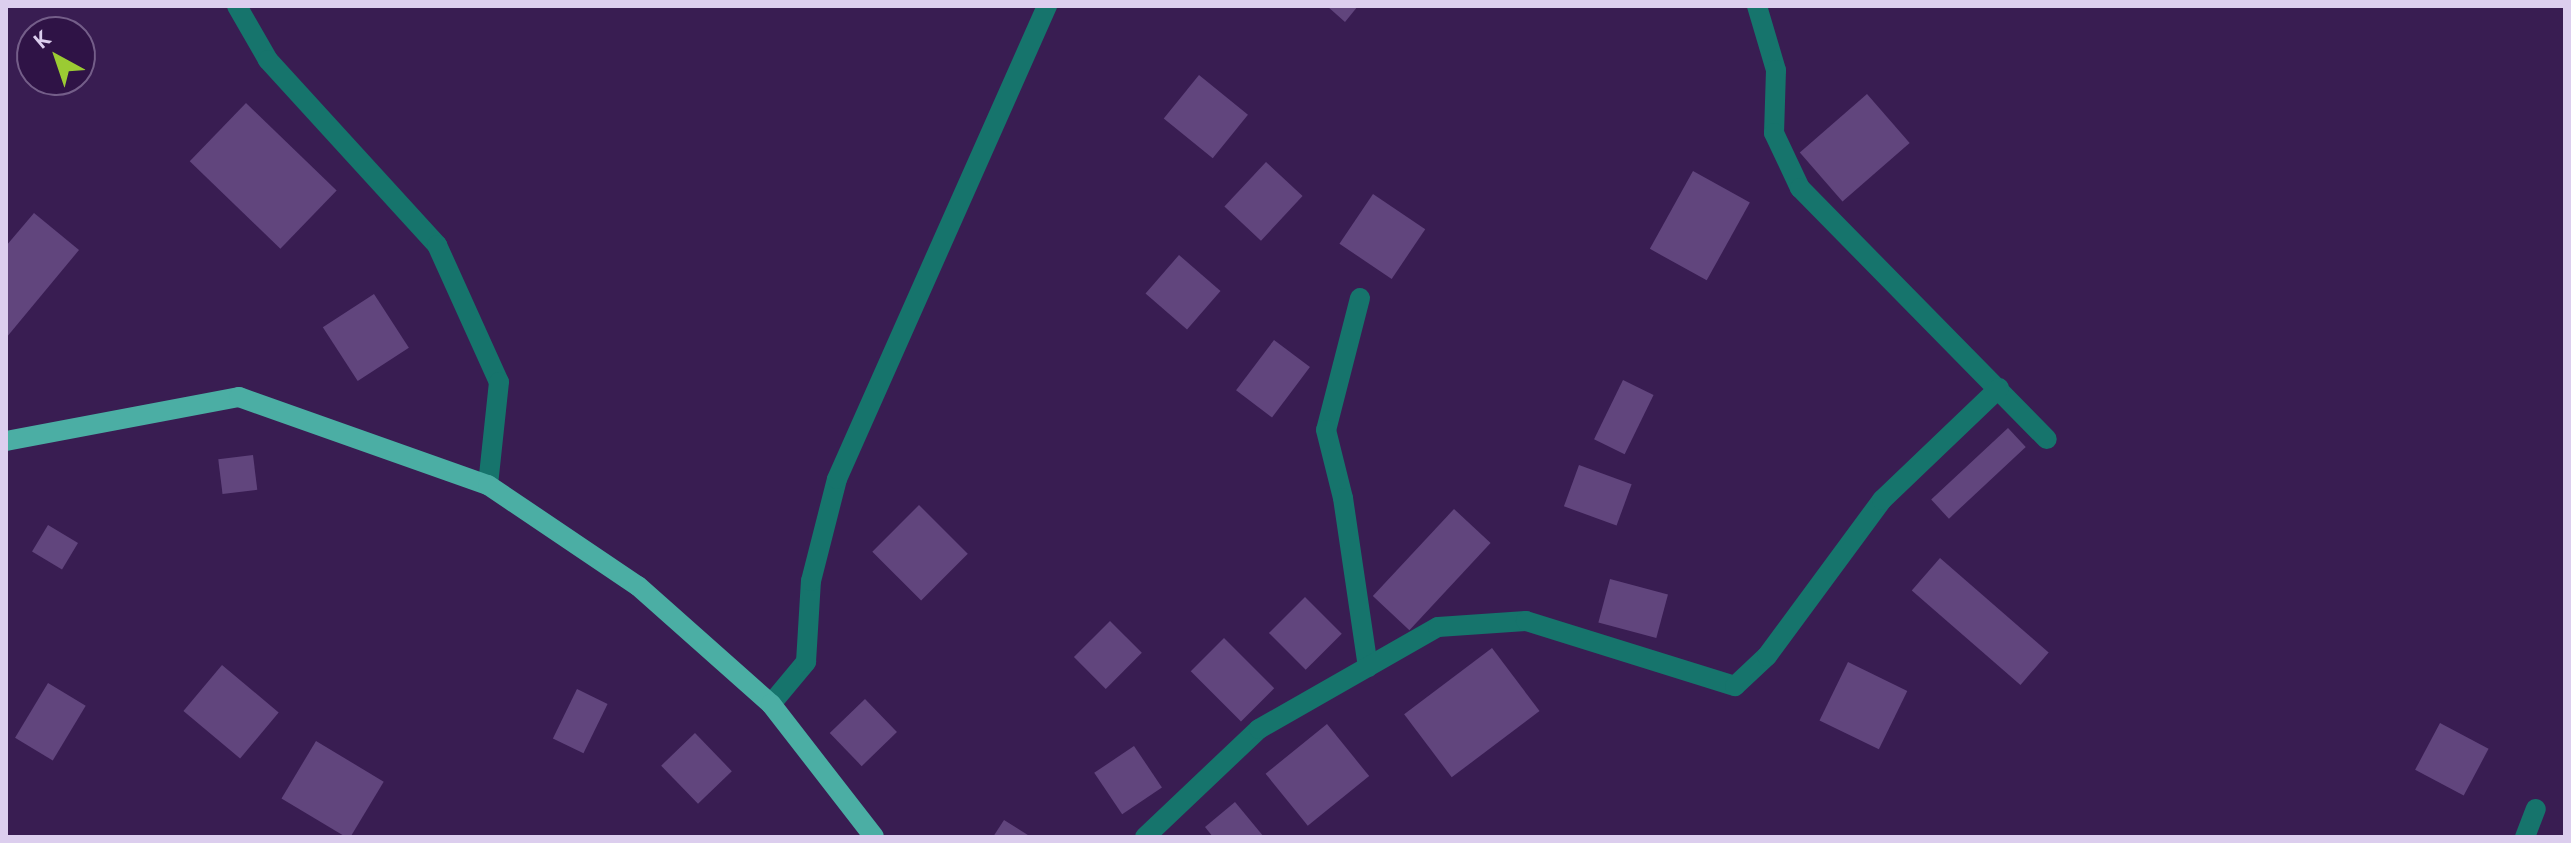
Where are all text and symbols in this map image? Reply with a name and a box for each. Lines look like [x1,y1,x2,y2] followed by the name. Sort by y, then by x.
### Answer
[16,16,96,96] north arrow
[28,24,56,54] text: K

